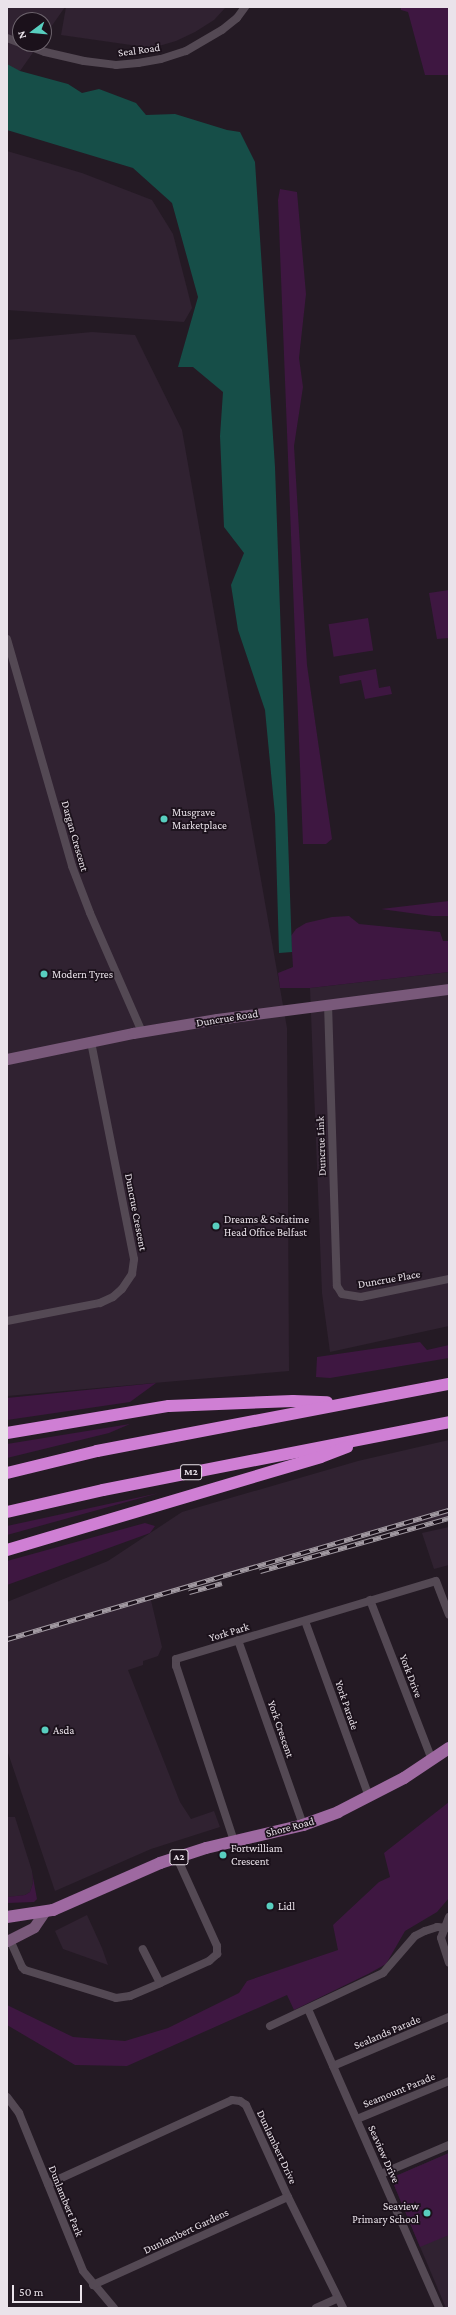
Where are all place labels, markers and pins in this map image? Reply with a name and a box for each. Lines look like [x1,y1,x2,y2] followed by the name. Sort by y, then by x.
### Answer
[172,806,227,832] place label: Musgrave Marketplace
[159,814,169,824] marker: Musgrave Marketplace
[52,967,113,981] place label: Modern Tyres
[39,969,49,979] marker: Modern Tyres
[224,1213,309,1239] place label: Dreams & Sofatime Head Office Belfast
[211,1221,221,1231] marker: Dreams & Sofatime Head Office Belfast
[53,1723,74,1737] place label: Asda
[40,1725,50,1735] marker: Asda
[231,1842,283,1868] place label: Fortwilliam Crescent
[218,1850,228,1860] marker: Fortwilliam Crescent
[278,1899,295,1913] place label: Lidl
[265,1901,275,1911] marker: Lidl
[352,2200,419,2226] place label: Seaview Primary School
[422,2208,432,2218] marker: Seaview Primary School

